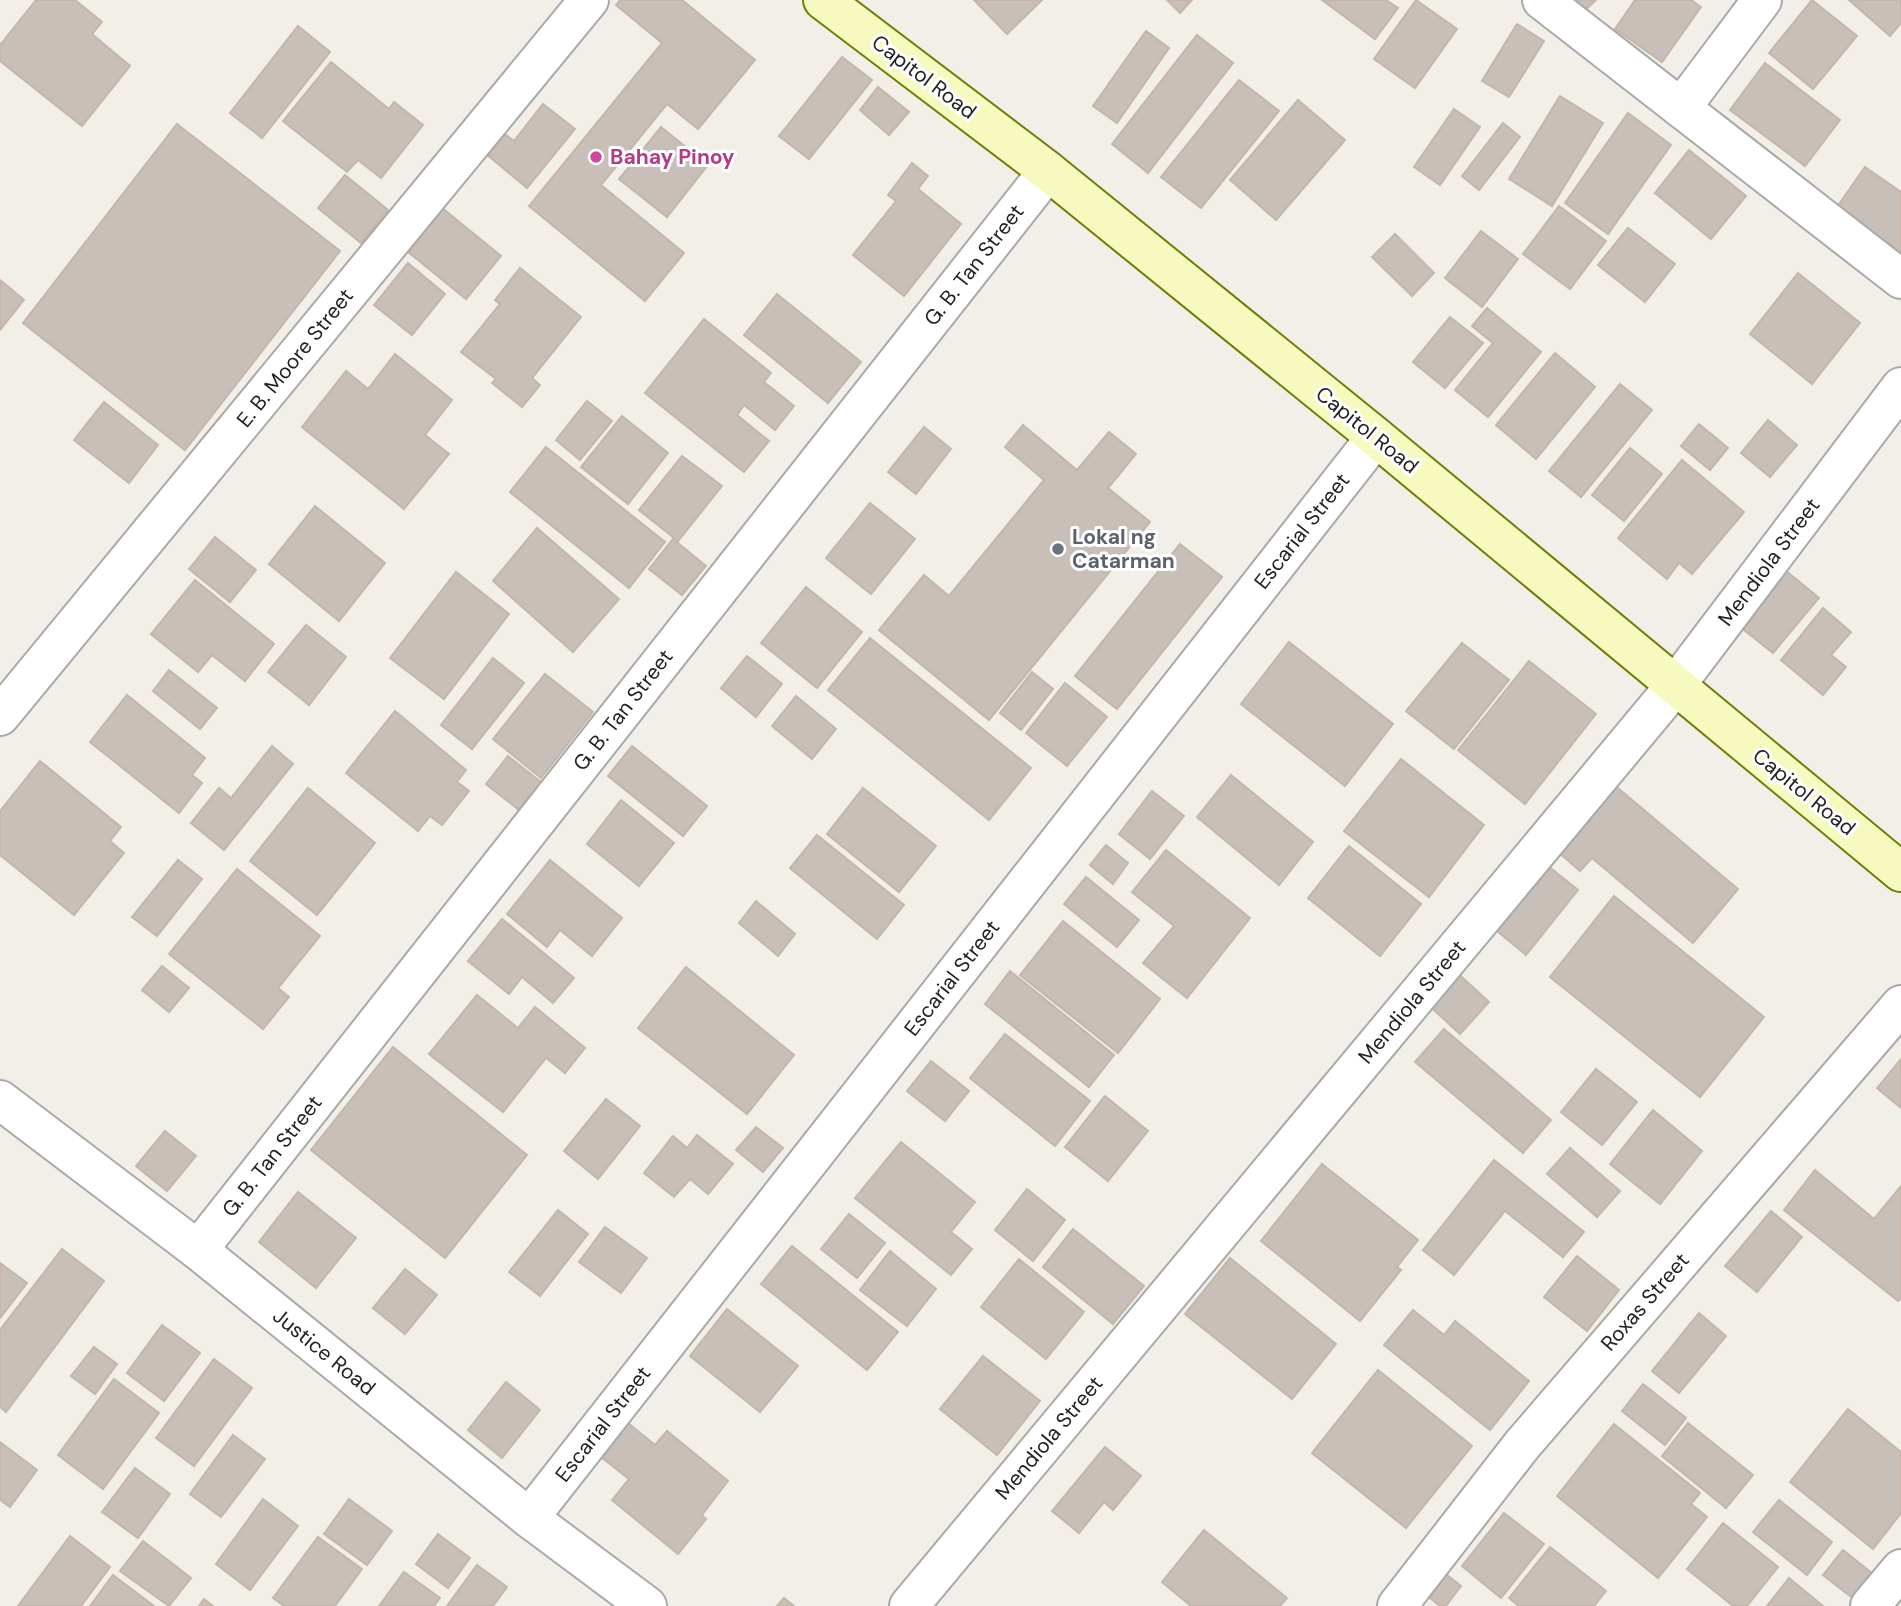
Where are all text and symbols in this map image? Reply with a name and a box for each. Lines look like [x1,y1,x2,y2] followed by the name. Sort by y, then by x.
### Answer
[866,28,982,126] street label: Capitol Road
[610,143,735,171] place label: Bahay Pinoy
[588,149,604,165] marker: Bahay Pinoy
[918,199,1030,331] street label: G. B. Tan Street
[230,283,360,433] street label: E. B. Moore Street
[1310,380,1424,480] street label: Capitol Road
[1248,467,1356,595] street label: Escarial Street
[1712,492,1826,632] street label: Mendiola Street
[1072,523,1175,575] place label: Lokal ng Catarman
[1050,541,1066,557] marker: Lokal ng Catarman
[567,644,679,776] street label: G. B. Tan Street
[1747,742,1861,842] street label: Capitol Road
[898,914,1006,1042] street label: Escarial Street
[1352,934,1472,1070] street label: Mendiola Street
[216,1090,328,1222] street label: G. B. Tan Street
[1595,1247,1695,1357] street label: Roxas Street
[267,1302,381,1402] street label: Justice Road
[549,1360,657,1488] street label: Escarial Street
[989,1370,1109,1506] street label: Mendiola Street

